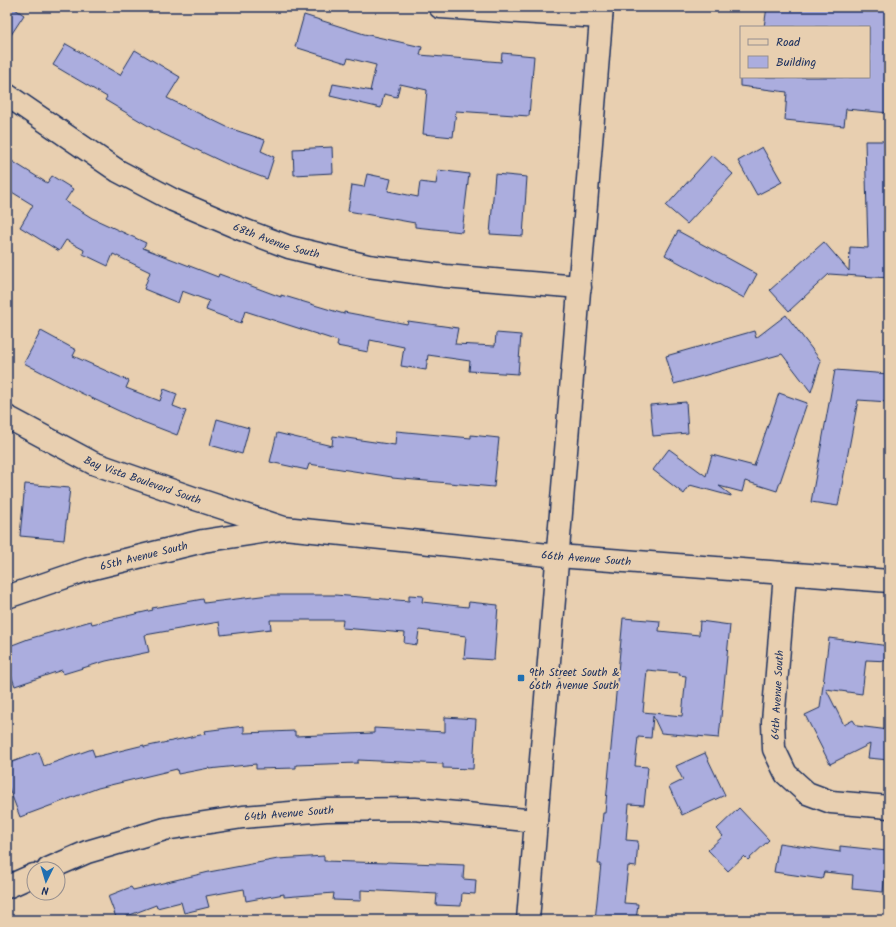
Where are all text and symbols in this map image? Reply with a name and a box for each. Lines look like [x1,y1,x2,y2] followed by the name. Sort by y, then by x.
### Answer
[740,26,870,78] legend
[776,33,801,52] text: Road
[776,53,816,72] text: Building
[230,219,321,264] street label: 68th Avenue South
[80,452,203,510] street label: Bay Vista Boulevard South
[98,537,190,576] street label: 65th Avenue South
[540,546,632,571] street label: 66th Avenue South
[767,650,789,740] street label: 64th Avenue South
[529,664,620,695] place label: 9th Street South & 66th Avenue South
[516,673,526,683] marker: 9th Street South & 66th Avenue South
[244,802,334,827] street label: 64th Avenue South
[26,861,66,901] north arrow
[41,881,49,899] text: N

